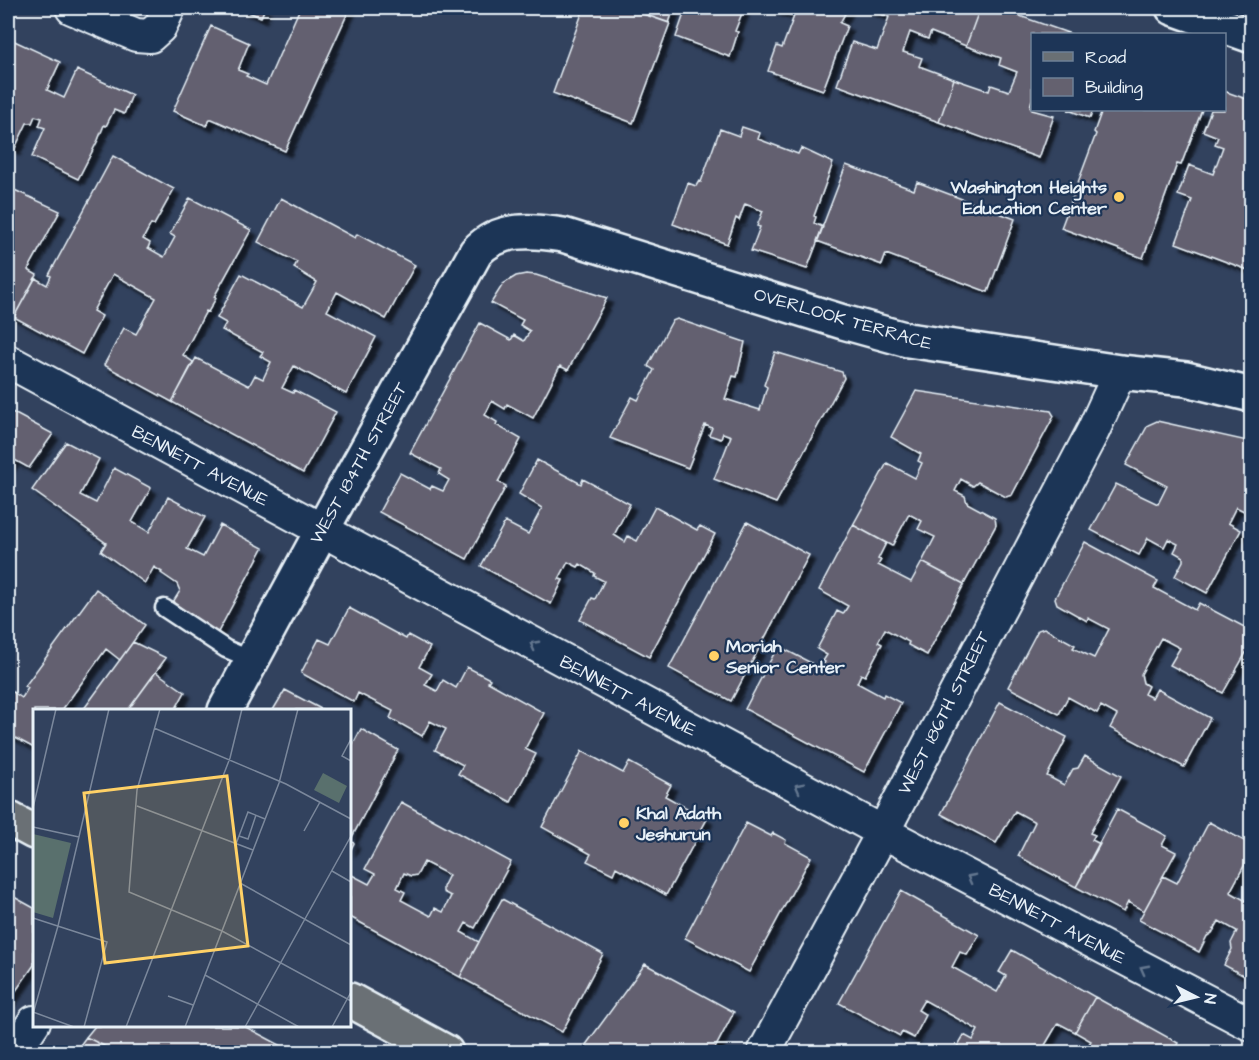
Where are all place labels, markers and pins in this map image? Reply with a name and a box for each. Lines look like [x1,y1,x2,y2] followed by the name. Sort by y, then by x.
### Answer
[949,175,1107,221] place label: Washington Heights Education Center
[1112,190,1126,204] marker: Washington Heights Education Center
[725,634,845,680] place label: Moriah Senior Center
[707,649,721,663] marker: Moriah Senior Center
[635,801,722,847] place label: Khal Adath Jeshurun
[617,816,631,830] marker: Khal Adath Jeshurun

